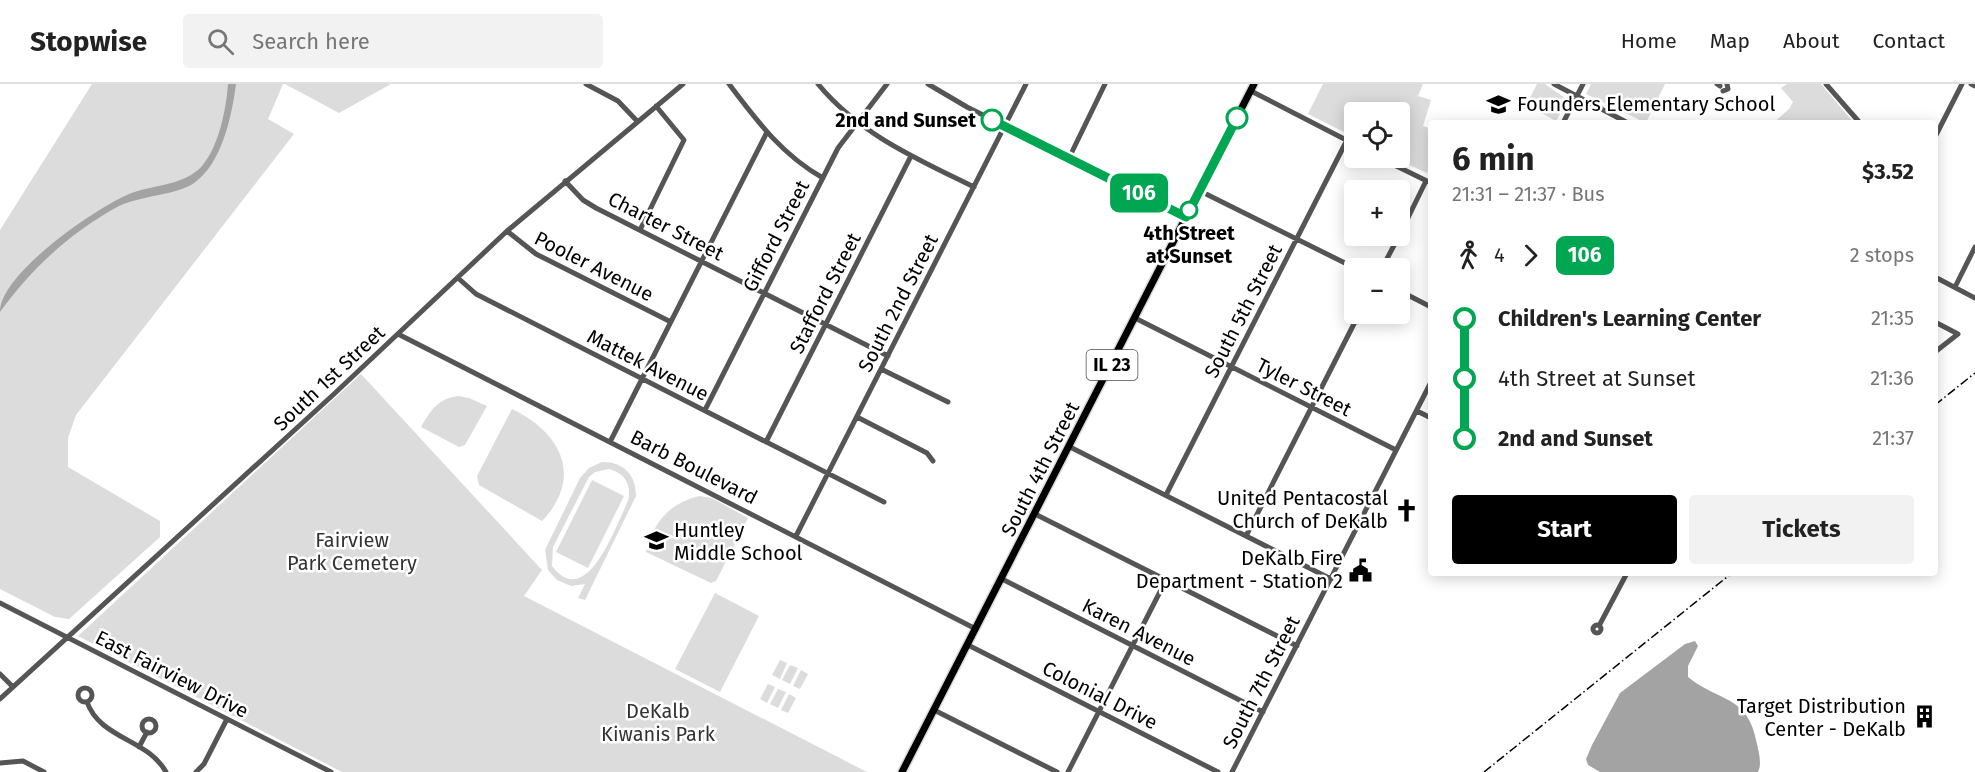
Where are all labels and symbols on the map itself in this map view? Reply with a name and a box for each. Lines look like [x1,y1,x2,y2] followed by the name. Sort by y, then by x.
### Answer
[1486,91,1512,117] school or university icon: Founders Elementary School
[1517,92,1775,116] place label: Founders Elementary School
[1226,107,1248,129] unlabelled marker
[835,108,976,132] place label: 2nd and Sunset
[981,109,1003,131] marker: 2nd and Sunset
[1104,174,1174,212] line badge: 106
[738,176,815,296] street label: Gifford Street
[604,187,728,266] street label: Charter Street
[1180,201,1198,219] marker: 4th Street at Sunset
[1143,221,1235,268] place label: 4th Street at Sunset
[530,226,658,306] street label: Pooler Avenue
[784,228,866,357] street label: Stafford Street
[853,229,943,376] street label: South 2nd Street
[1199,239,1287,382] street label: South 5th Street
[268,320,390,436] street label: South 1st Street
[583,324,713,406] street label: Mattek Avenue
[1086,350,1138,380] road number: IL 23
[1253,353,1356,421] street label: Tyler Street
[996,397,1085,540] street label: South 4th Street
[626,425,762,509] street label: Barb Boulevard
[1217,486,1388,533] place label: United Pentacostal Church of DeKalb
[1393,497,1419,523] church icon: United Pentacostal Church of DeKalb
[674,518,803,565] place label: Huntley Middle School
[287,528,417,575] park label: Fairview Park Cemetery
[643,528,669,554] school or university icon: Huntley Middle School
[1136,546,1343,593] place label: DeKalb Fire Department - Station 2
[1348,557,1374,583] public building icon: DeKalb Fire Department - Station 2
[1078,593,1200,671] street label: Karen Avenue
[1217,611,1305,752] street label: South 7th Street
[91,625,253,723] street label: East Fairview Drive
[1038,656,1162,734] street label: Colonial Drive
[1737,694,1906,741] place label: Target Distribution Center - DeKalb
[601,699,716,746] park label: DeKalb Kiwanis Park
[1911,704,1937,730] building icon: Target Distribution Center - DeKalb

